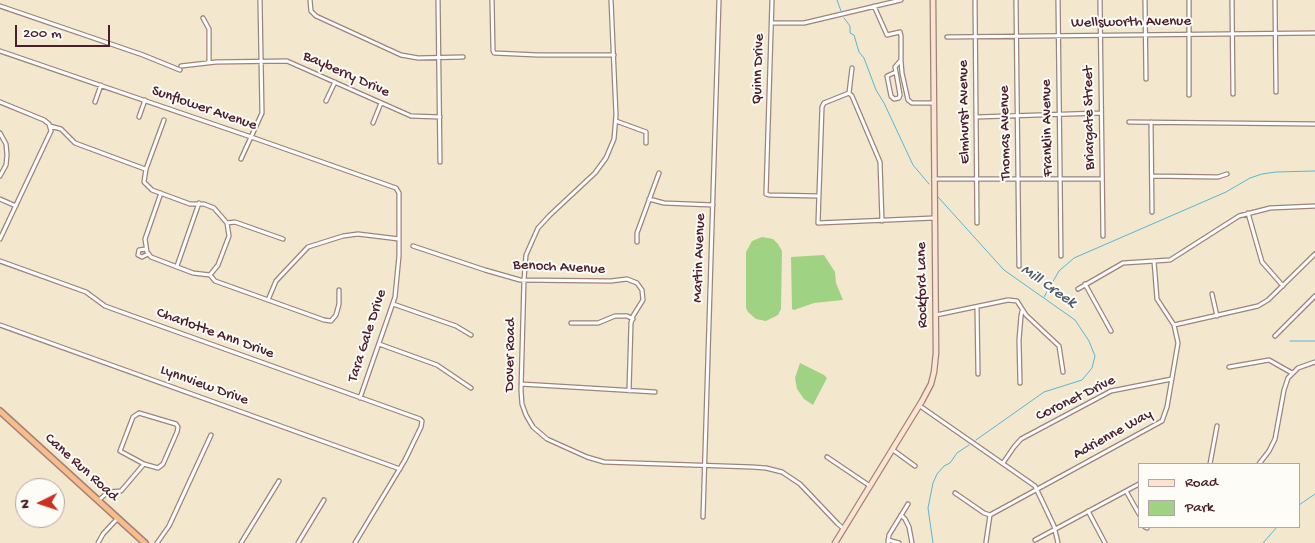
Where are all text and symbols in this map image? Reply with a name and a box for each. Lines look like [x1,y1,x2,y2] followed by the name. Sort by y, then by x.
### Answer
[1071,13,1191,33] street label: Wellsworth Avenue
[18,15,112,47] scale bar
[23,25,62,43] text: 200 m
[749,33,769,105] street label: Quinn Drive
[300,48,392,102] street label: Bayberry Drive
[955,60,975,164] street label: Elmhurst Avenue
[1080,66,1100,170] street label: Briargate Street
[1038,79,1058,177] street label: Franklin Avenue
[149,83,259,135] street label: Sunflower Avenue
[996,85,1016,181] street label: Thomas Avenue
[689,213,711,303] street label: Martin Avenue
[913,242,933,328] street label: Rockford Lane
[513,257,605,279] street label: Benoch Avenue
[1017,261,1079,313] water label: Mill Creek
[345,287,391,385] street label: Tara Gale Drive
[154,304,276,364] street label: Charlotte Ann Drive
[501,318,521,392] street label: Dover Road
[157,362,251,410] street label: Lynnview Drive
[1033,372,1119,426] street label: Coronet Drive
[1070,406,1156,464] street label: Adrienne Way
[40,430,122,506] street label: Cane Run Road
[1138,463,1300,528] legend
[1185,474,1218,492] text: Road
[15,478,65,528] north arrow
[17,499,34,509] text: N
[1185,499,1214,517] text: Park

